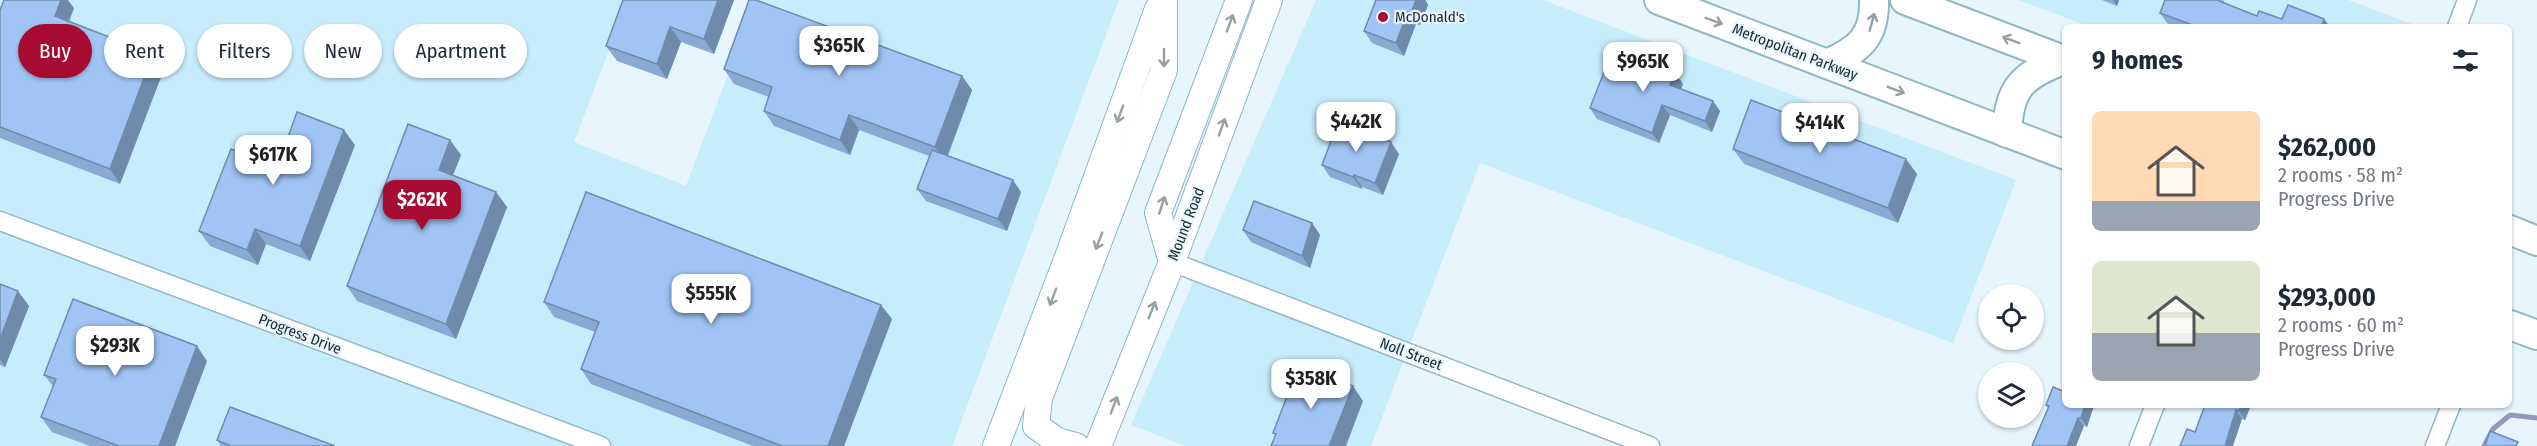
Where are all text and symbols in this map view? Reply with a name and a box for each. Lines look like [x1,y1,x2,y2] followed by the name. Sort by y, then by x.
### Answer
[1395,8,1465,26] place label: McDonald's
[1376,10,1390,24] marker: McDonald's
[1866,13,1878,32] one-way arrow
[1226,14,1237,33] one-way arrow
[1704,16,1723,27] one-way arrow
[1730,20,1861,84] street label: Metropolitan Parkway
[18,24,92,78] chip: Buy
[104,24,185,78] chip: Rent
[197,24,292,78] chip: Filters
[304,24,382,78] chip: New
[394,24,527,78] chip: Apartment
[797,26,881,77] pin: $365K
[813,33,865,57] text: $365K
[2002,33,2021,44] one-way arrow
[1601,42,1685,93] pin: $965K
[2449,44,2482,77] icon: filters
[2092,45,2183,76] text: 9 homes
[1158,48,1170,68] one-way arrow
[1617,49,1669,73] text: $965K
[1886,86,1905,97] one-way arrow
[1314,102,1398,153] pin: $442K
[1778,103,1862,154] pin: $414K
[1113,104,1124,123] one-way arrow
[1330,109,1382,133] text: $442K
[1795,110,1845,134] text: $414K
[1217,118,1228,137] one-way arrow
[2278,132,2376,163] text: $262,000
[231,135,315,186] pin: $617K
[2140,135,2212,207] icon: home
[249,142,297,166] text: $617K
[2278,163,2403,187] text: 2 rooms · 58 m²
[380,180,464,231] pin: $262K
[1164,185,1208,263] street label: Mound Road
[397,187,447,211] text: $262K
[2278,187,2395,211] text: Progress Drive
[1157,196,1168,215] one-way arrow
[1092,232,1103,250] one-way arrow
[669,274,753,325] pin: $555K
[686,281,736,305] text: $555K
[2278,282,2376,313] text: $293,000
[1978,284,2044,428] map controls
[1978,284,2044,350] button: locate
[2140,285,2212,357] icon: home
[1047,288,1058,306] one-way arrow
[1147,301,1158,319] one-way arrow
[256,310,344,358] street label: Progress Drive
[2278,313,2404,337] text: 2 rooms · 60 m²
[73,326,157,377] pin: $293K
[90,333,140,357] text: $293K
[1377,334,1445,374] street label: Noll Street
[2278,337,2395,361] text: Progress Drive
[1269,359,1353,410] pin: $358K
[1978,362,2044,428] button: layers
[1285,366,1337,390] text: $358K
[1110,396,1121,415] one-way arrow

